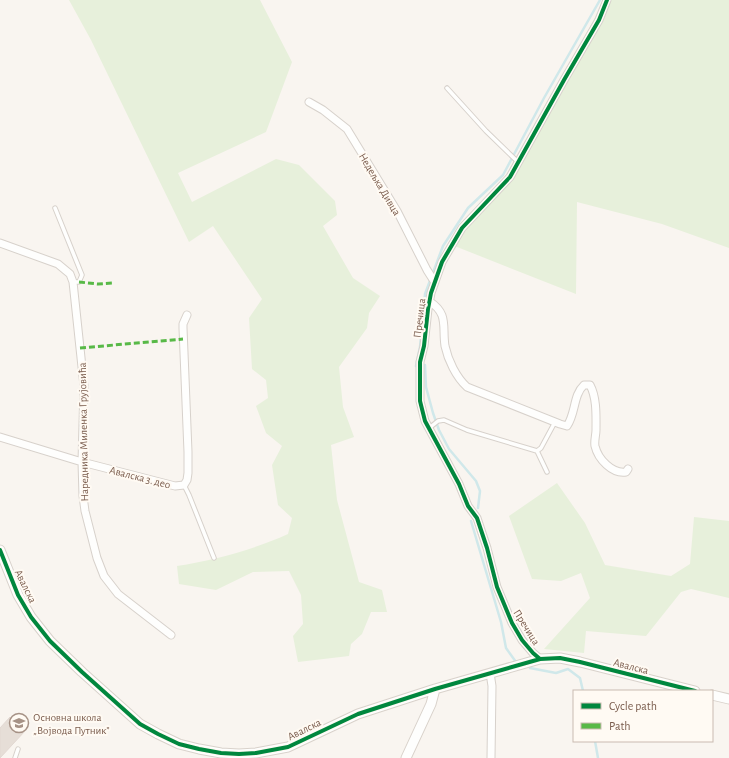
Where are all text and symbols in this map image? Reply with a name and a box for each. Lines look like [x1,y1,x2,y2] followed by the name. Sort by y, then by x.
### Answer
[357,151,402,217] street label: Недељка Дивца
[412,298,427,338] street label: Пречица
[77,362,90,502] street label: Наредника Миленка Грујовића
[108,465,172,490] street label: Авалска 3. део
[13,568,38,605] street label: Авалска
[511,608,542,647] street label: Пречица
[612,657,650,676] street label: Авалска
[573,690,713,742] legend
[609,700,657,713] text: Cycle path
[8,712,30,734] school or university icon: Основна школа „Војвода Путник”
[33,712,110,736] place label: Основна школа „Војвода Путник”
[286,717,323,742] street label: Авалска
[609,720,631,732] text: Path

